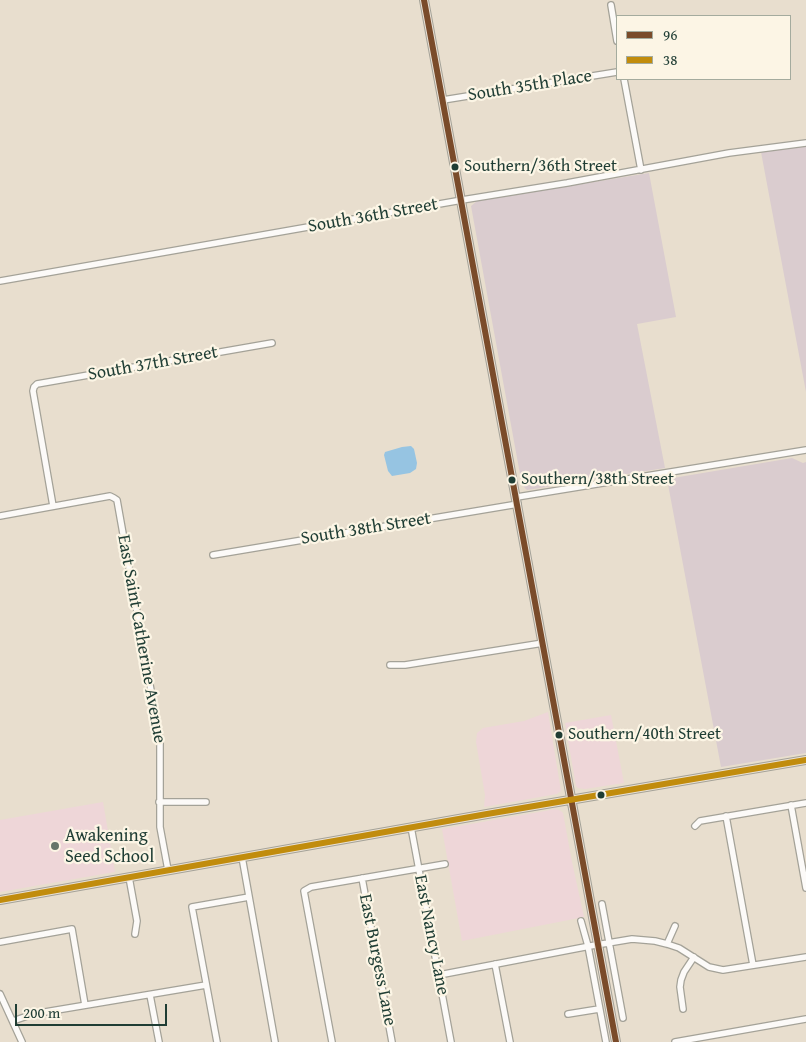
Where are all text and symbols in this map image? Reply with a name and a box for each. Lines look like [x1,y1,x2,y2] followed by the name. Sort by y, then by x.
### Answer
[616,15,791,80] legend
[663,24,677,45] text: 96
[663,49,677,70] text: 38
[466,66,594,106] street label: South 35th Place
[464,157,617,177] place label: Southern/36th Street
[450,162,460,172] marker: Southern/36th Street
[306,194,440,238] street label: South 36th Street
[86,342,220,386] street label: South 37th Street
[521,470,674,490] place label: Southern/38th Street
[507,475,517,485] marker: Southern/38th Street
[299,508,433,550] street label: South 38th Street
[112,533,170,745] street label: East Saint Catherine Avenue
[568,725,721,745] place label: Southern/40th Street
[554,730,564,740] marker: Southern/40th Street
[596,790,606,800] unlabelled marker
[65,825,154,868] place label: Awakening Seed School
[49,840,61,852] marker: Awakening Seed School
[409,873,453,997] street label: East Nancy Lane
[354,892,400,1028] street label: East Burgess Lane
[18,994,170,1026] scale bar
[23,1002,60,1023] text: 200 m

